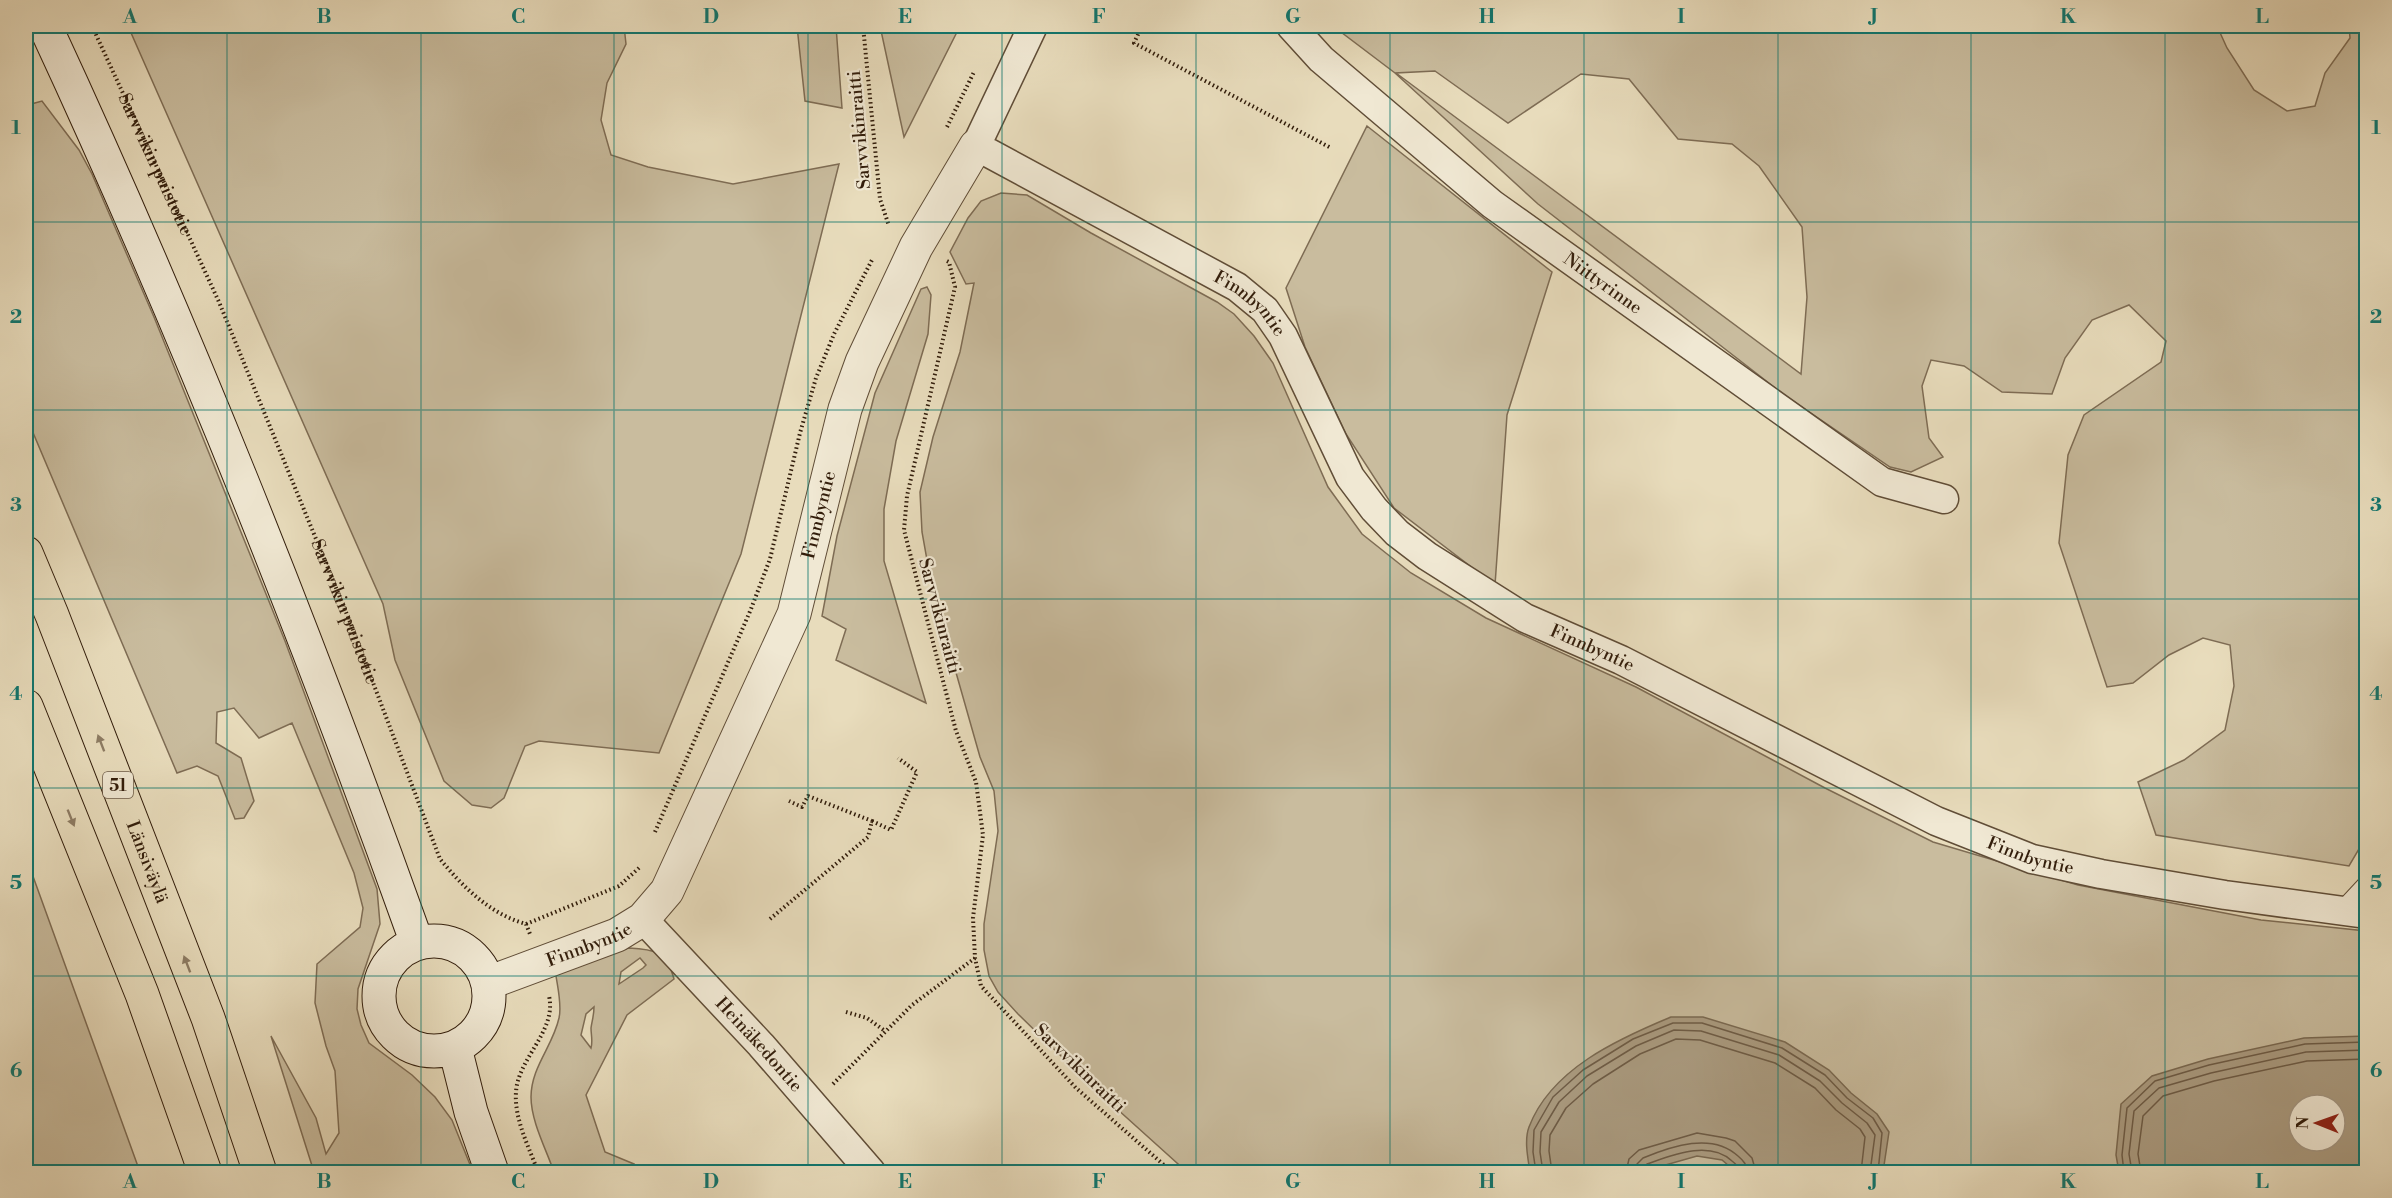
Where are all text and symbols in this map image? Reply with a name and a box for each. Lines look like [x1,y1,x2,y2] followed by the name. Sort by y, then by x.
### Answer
[122,5,138,30] text: A
[316,5,332,30] text: B
[511,5,525,30] text: C
[703,5,719,30] text: D
[898,5,912,30] text: E
[1092,5,1106,30] text: F
[1285,5,1301,30] text: G
[1479,5,1496,30] text: H
[1677,5,1685,30] text: I
[1867,5,1878,30] text: J
[2060,5,2077,30] text: K
[2255,5,2269,30] text: L
[843,70,876,190] street label: Sarvvikinraitti
[112,90,198,239] street label: Sarvvikin puistotie
[11,116,21,141] text: 1
[2371,116,2381,141] text: 1
[1559,248,1646,319] street label: Niittyrinne
[1210,266,1291,341] street label: Finnbyntie
[10,305,22,330] text: 2
[2370,305,2382,330] text: 2
[797,468,841,561] street label: Finnbyntie
[10,493,22,518] text: 3
[2370,493,2382,518] text: 3
[305,536,383,687] street label: Sarvvikin puistotie
[913,556,966,677] street label: Sarvvikinraitti
[1546,619,1638,677] street label: Finnbyntie
[9,682,23,707] text: 4
[2369,682,2383,707] text: 4
[96,734,105,752] one-way arrow
[103,772,133,798] road number: 51
[66,810,76,828] one-way arrow
[121,818,174,907] street label: Länsiväylä
[1984,831,2076,880] street label: Finnbyntie
[10,871,22,896] text: 5
[2370,871,2382,896] text: 5
[543,918,636,972] street label: Finnbyntie
[182,955,191,973] one-way arrow
[710,992,808,1097] street label: Heinäkedontie
[1029,1019,1131,1118] street label: Sarvvikinraitti
[10,1059,23,1084] text: 6
[2370,1059,2383,1084] text: 6
[2287,1093,2347,1153] north arrow
[2293,1116,2313,1129] text: N
[122,1170,138,1195] text: A
[316,1170,332,1195] text: B
[511,1170,525,1195] text: C
[703,1170,719,1195] text: D
[898,1170,912,1195] text: E
[1092,1170,1106,1195] text: F
[1285,1170,1301,1195] text: G
[1479,1170,1496,1195] text: H
[1677,1170,1685,1195] text: I
[1867,1170,1878,1195] text: J
[2060,1170,2077,1195] text: K
[2255,1170,2269,1195] text: L

